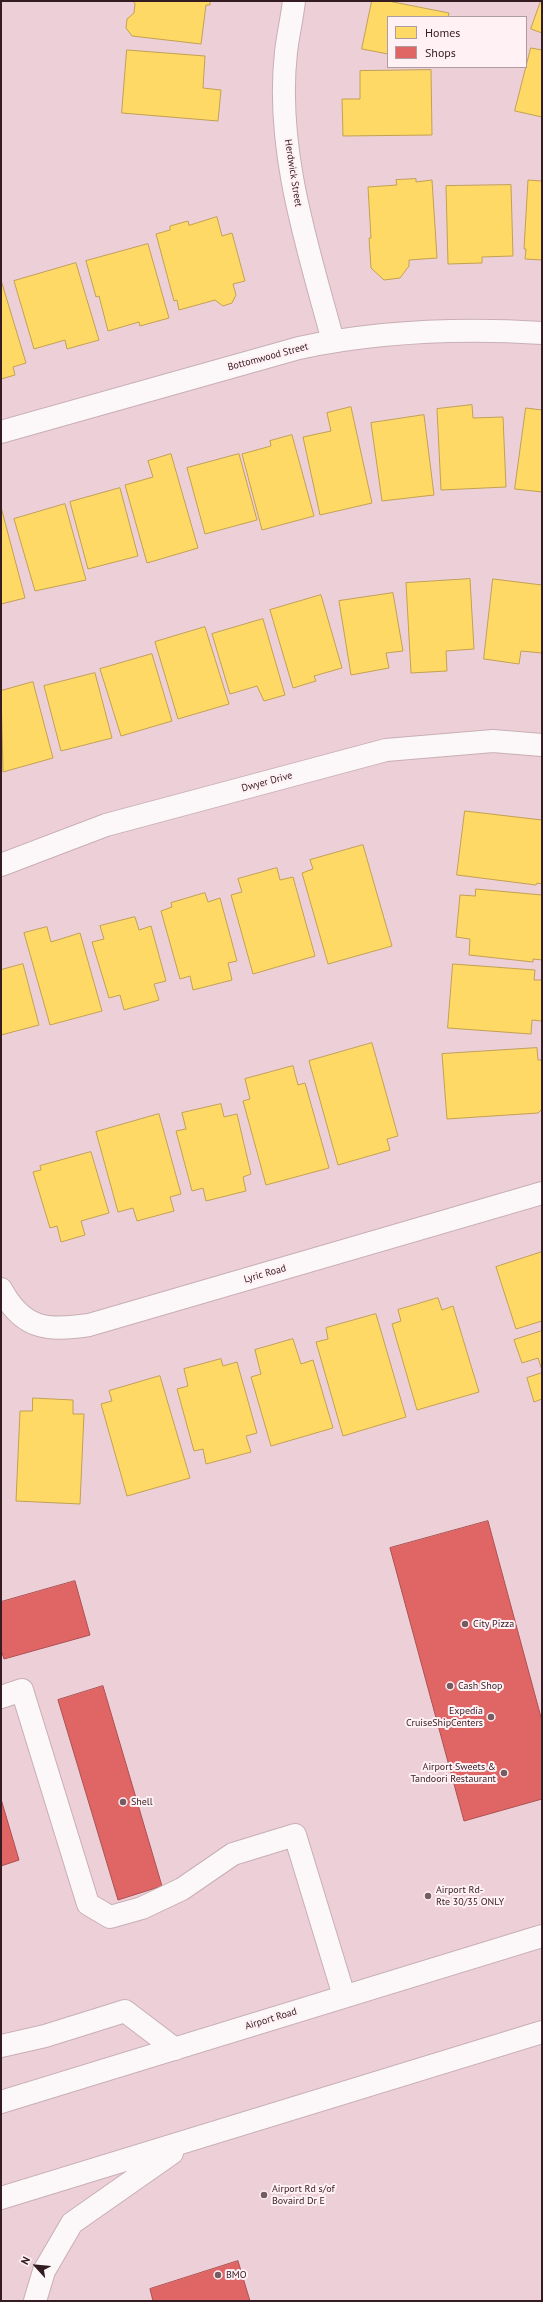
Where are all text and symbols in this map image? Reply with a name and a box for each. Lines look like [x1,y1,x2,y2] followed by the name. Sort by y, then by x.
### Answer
[387,16,527,68] legend
[425,25,460,40] text: Homes
[425,45,456,60] text: Shops
[282,138,304,208] street label: Herdwick Street
[226,340,310,374] street label: Bottomwood Street
[240,769,294,795] street label: Dwyer Drive
[243,1262,287,1286] street label: Lyric Road
[473,1618,514,1630] place label: City Pizza
[460,1619,470,1629] marker: City Pizza
[458,1680,502,1692] place label: Cash Shop
[445,1681,455,1691] marker: Cash Shop
[406,1705,483,1728] place label: Expedia CruiseShipCenters
[486,1712,496,1722] marker: Expedia CruiseShipCenters
[411,1761,496,1784] place label: Airport Sweets & Tandoori Restaurant
[499,1768,509,1778] marker: Airport Sweets & Tandoori Restaurant
[131,1796,153,1808] place label: Shell
[118,1797,128,1807] marker: Shell
[436,1884,504,1908] place label: Airport Rd- Rte 30/35 ONLY
[423,1891,433,1901] marker: Airport Rd- Rte 30/35 ONLY
[244,2005,298,2033] street label: Airport Road
[272,2183,335,2206] place label: Airport Rd s/of Bovaird Dr E
[259,2190,269,2200] marker: Airport Rd s/of Bovaird Dr E
[16,2246,56,2286] north arrow
[17,2254,33,2267] text: N
[226,2269,247,2281] place label: BMO
[213,2270,223,2280] marker: BMO

